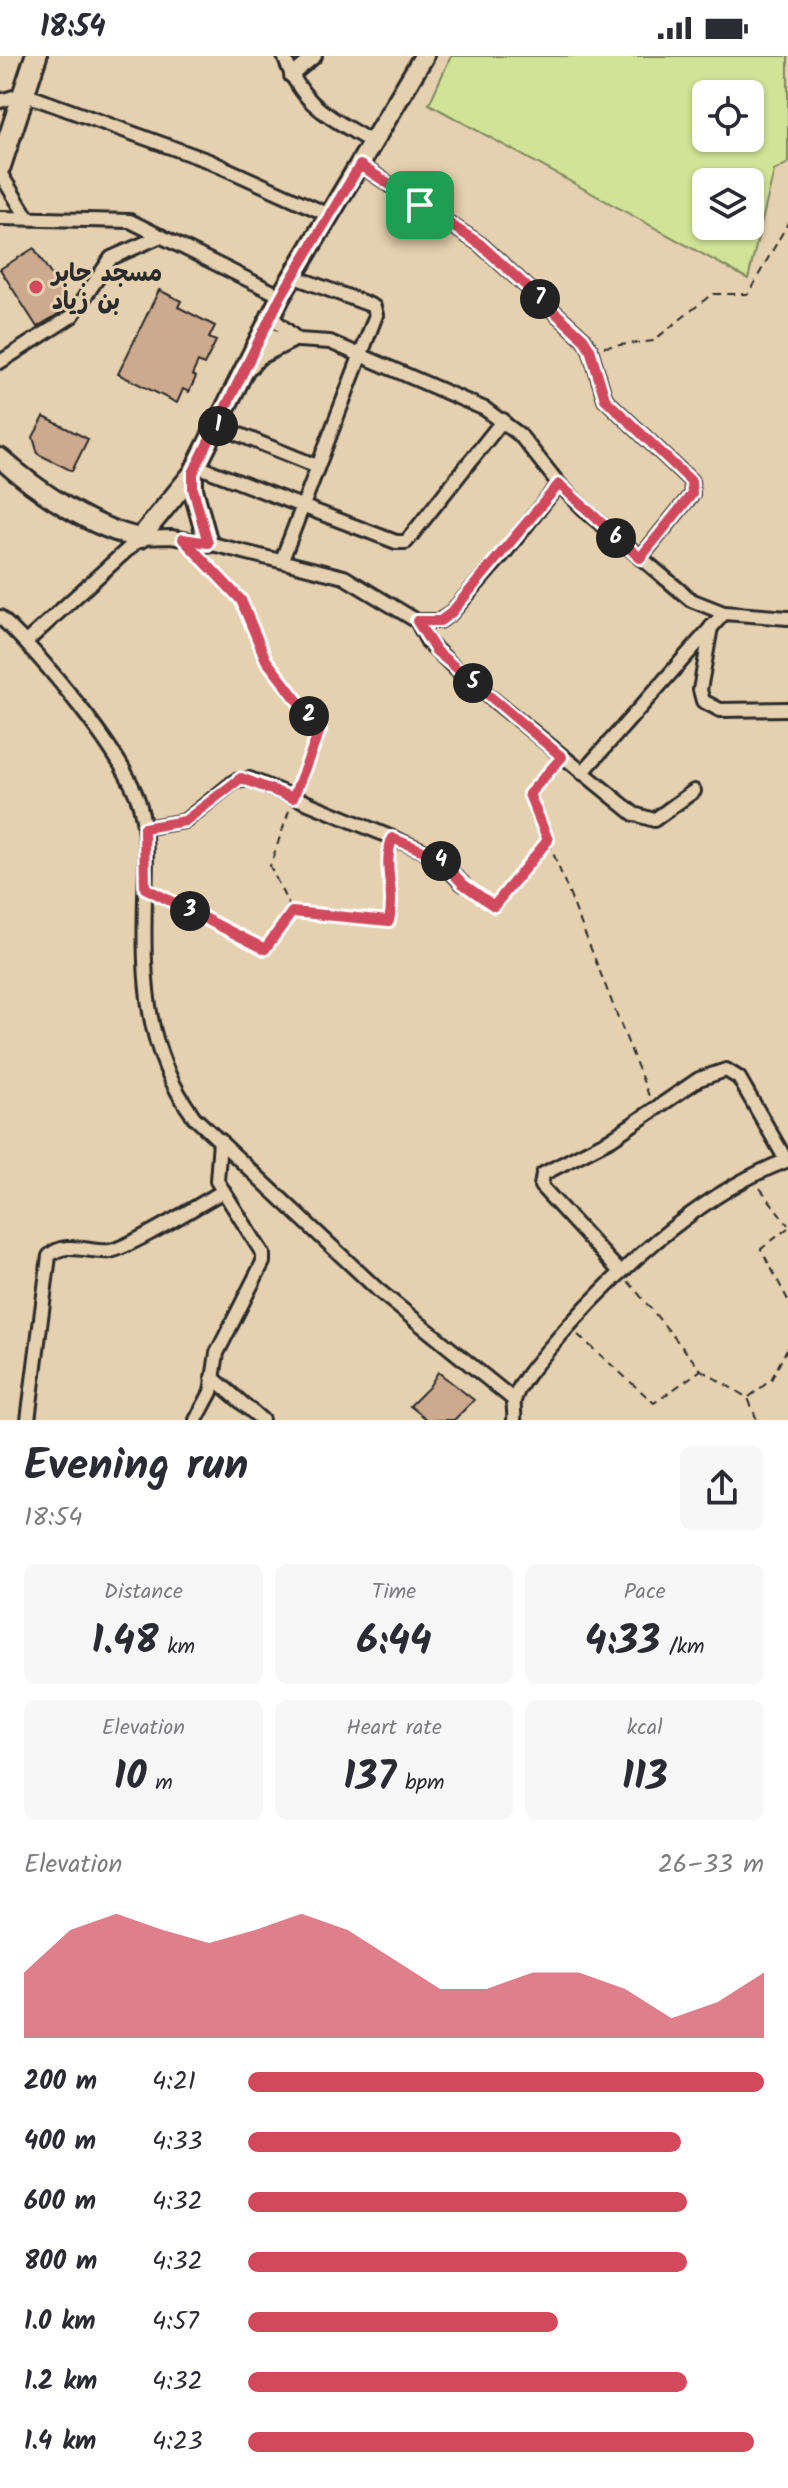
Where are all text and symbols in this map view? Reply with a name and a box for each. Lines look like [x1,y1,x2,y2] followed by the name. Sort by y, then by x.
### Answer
[40,4,106,52] text: 18:54
[692,80,764,240] map controls
[692,80,764,152] button: locate
[692,168,764,240] button: layers
[386,171,454,239] pin
[398,183,442,227] icon: arrive
[50,255,162,322] place label: مسجد جابر بن زياد
[27,278,45,296] marker: مسجد جابر بن زياد
[520,279,560,319] pin: 7
[535,281,545,316] text: 7
[198,406,238,446] pin: 1
[215,408,221,443] text: 1
[596,518,636,558] pin: 6
[610,520,622,555] text: 6
[453,663,493,703] pin: 5
[467,665,479,700] text: 5
[289,696,329,736] pin: 2
[303,698,315,733] text: 2
[421,841,461,881] pin: 4
[435,843,447,878] text: 4
[170,891,210,931] pin: 3
[184,893,196,928] text: 3
[24,1432,248,1502] text: Evening run
[680,1446,764,1530] button: share
[24,1497,83,1539] text: 18:54
[104,1575,183,1610] text: Distance
[372,1575,416,1610] text: Time
[624,1575,666,1610] text: Pace
[92,1610,158,1674] text: 1.48
[356,1610,432,1674] text: 6:44
[585,1610,660,1674] text: 4:33
[158,1630,195,1665] text: km
[660,1630,705,1665] text: /km
[102,1711,185,1746] text: Elevation
[346,1711,442,1746] text: Heart rate
[627,1711,663,1746] text: kcal
[114,1746,146,1810] text: 10
[343,1746,396,1810] text: 137
[622,1746,668,1810] text: 113
[146,1766,173,1801] text: m
[396,1766,445,1801] text: bpm
[24,1844,122,1886] text: Elevation
[658,1844,764,1886] text: 26–33 m
[24,2061,97,2103] text: 200 m
[152,2061,196,2103] text: 4:21
[24,2121,96,2163] text: 400 m
[152,2121,202,2163] text: 4:33
[24,2181,96,2223] text: 600 m
[152,2181,203,2223] text: 4:32
[24,2241,97,2283] text: 800 m
[152,2241,203,2283] text: 4:32
[24,2301,95,2343] text: 1.0 km
[152,2301,199,2343] text: 4:57
[24,2361,97,2403] text: 1.2 km
[152,2361,203,2403] text: 4:32
[24,2421,96,2463] text: 1.4 km
[152,2421,203,2463] text: 4:23

